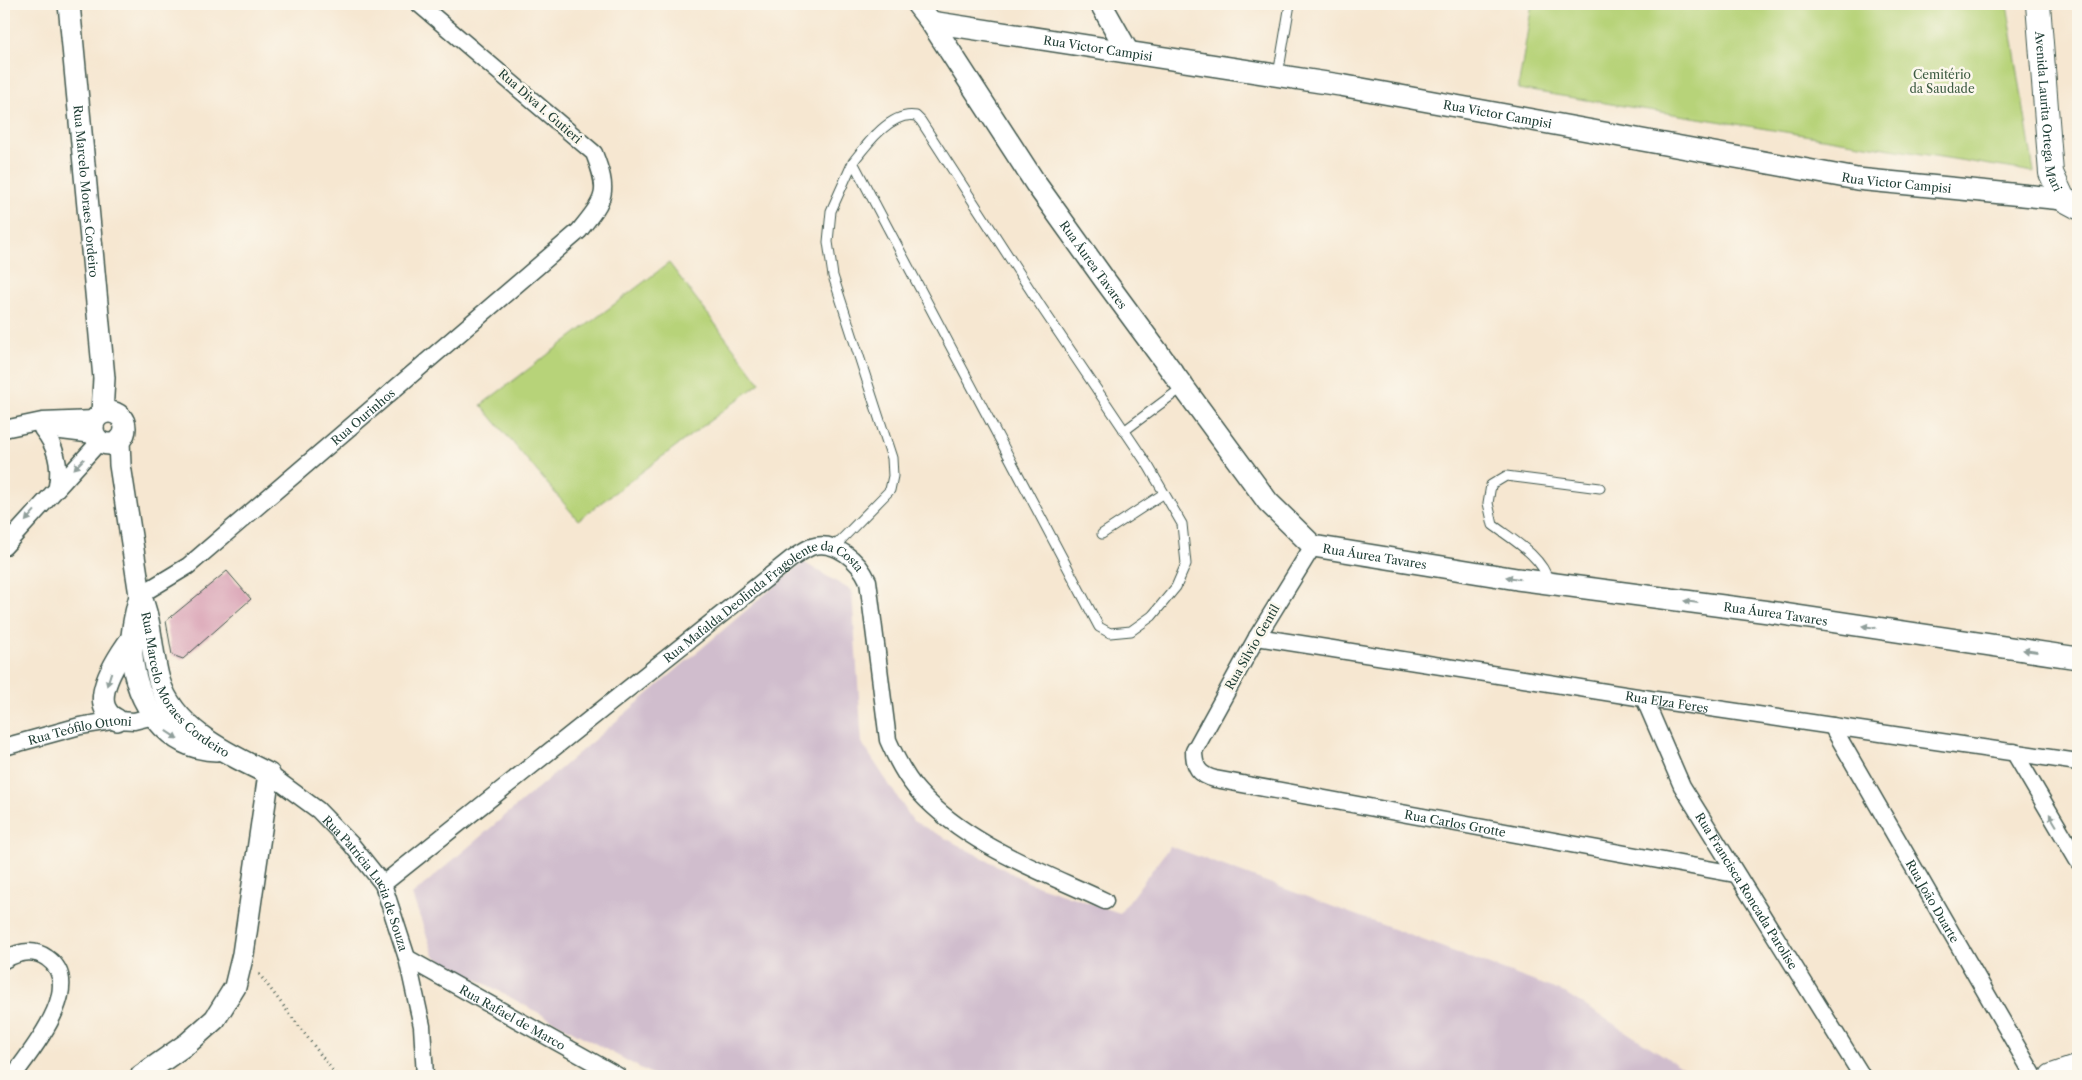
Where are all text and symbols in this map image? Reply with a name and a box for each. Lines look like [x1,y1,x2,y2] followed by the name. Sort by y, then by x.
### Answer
[2033,29,2066,194] street label: Avenida Laurita Ortega Mari
[1042,32,1154,64] street label: Rua Victor Campisi
[495,66,585,147] street label: Rua Diva I. Gutieri
[1909,67,1975,96] park label: Cemitério da Saudade
[1442,96,1553,131] street label: Rua Victor Campisi
[71,104,102,278] street label: Rua Marcelo Moraes Cordeiro
[1841,169,1952,196] street label: Rua Victor Campisi
[1057,217,1131,312] street label: Rua Áurea Tavares
[328,385,398,448] street label: Rua Ourinhos
[73,457,85,469] one-way arrow
[25,510,36,523] one-way arrow
[660,538,868,666] street label: Rua Mafalda Deolinda Fragolente da Costa
[1322,540,1428,572] street label: Rua Áurea Tavares
[1504,574,1520,582] one-way arrow
[1683,598,1699,606] one-way arrow
[1723,599,1829,628] street label: Rua Áurea Tavares
[1222,601,1283,692] street label: Rua Silvio Gentil
[139,610,232,760] street label: Rua Marcelo Moraes Cordeiro
[1861,623,1877,631] one-way arrow
[2022,647,2038,655] one-way arrow
[105,671,112,686] one-way arrow
[1624,688,1710,715] street label: Rua Elza Feres
[26,712,132,748] street label: Rua Teófilo Ottoni
[166,730,179,740] one-way arrow
[1403,806,1507,840] street label: Rua Carlos Grotte
[1693,810,1801,972] street label: Rua Francisca Roncada Parolise
[320,812,412,953] street label: Rua Patrícia Lucia de Souza
[2049,813,2058,826] one-way arrow
[1903,857,1963,945] street label: Rua João Duarte
[457,981,568,1053] street label: Rua Rafael de Marco

